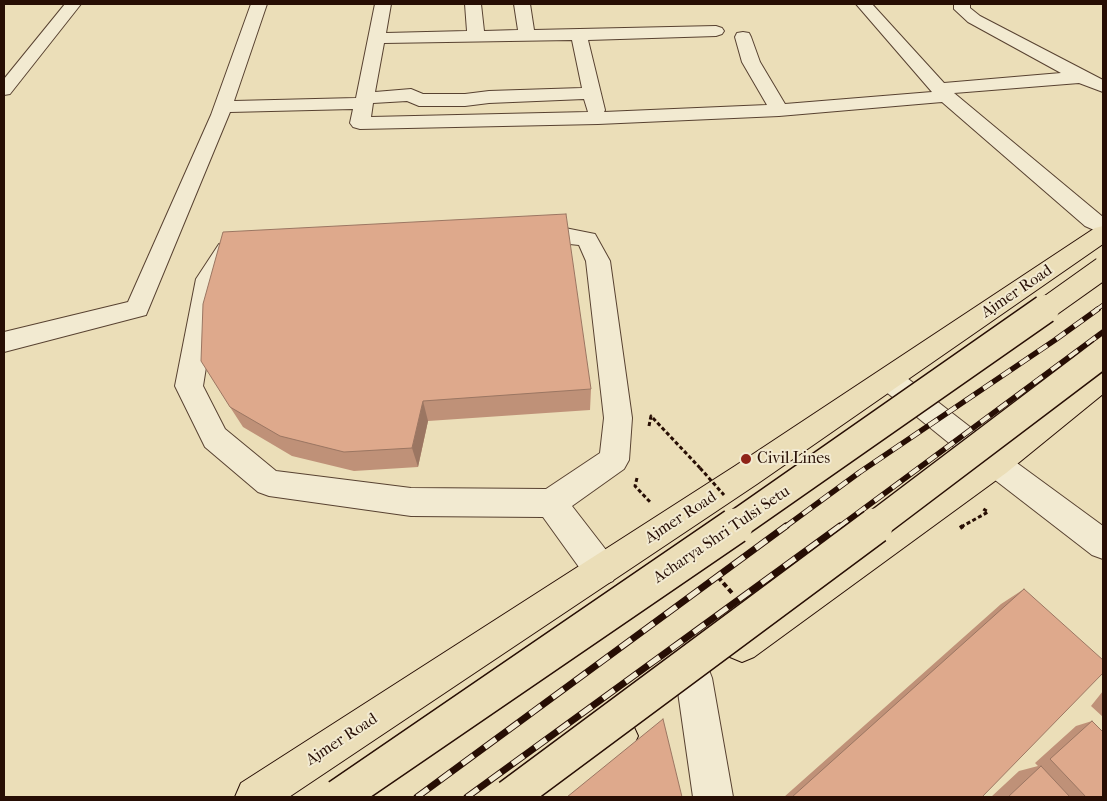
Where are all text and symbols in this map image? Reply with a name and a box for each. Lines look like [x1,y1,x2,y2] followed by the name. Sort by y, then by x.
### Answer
[978,261,1056,323] street label: Ajmer Road
[757,449,830,469] place label: Civil Lines
[739,452,753,466] marker: Civil Lines
[650,482,794,588] street label: Acharya Shri Tulsi Setu
[642,488,720,548] street label: Ajmer Road
[303,710,381,770] street label: Ajmer Road

